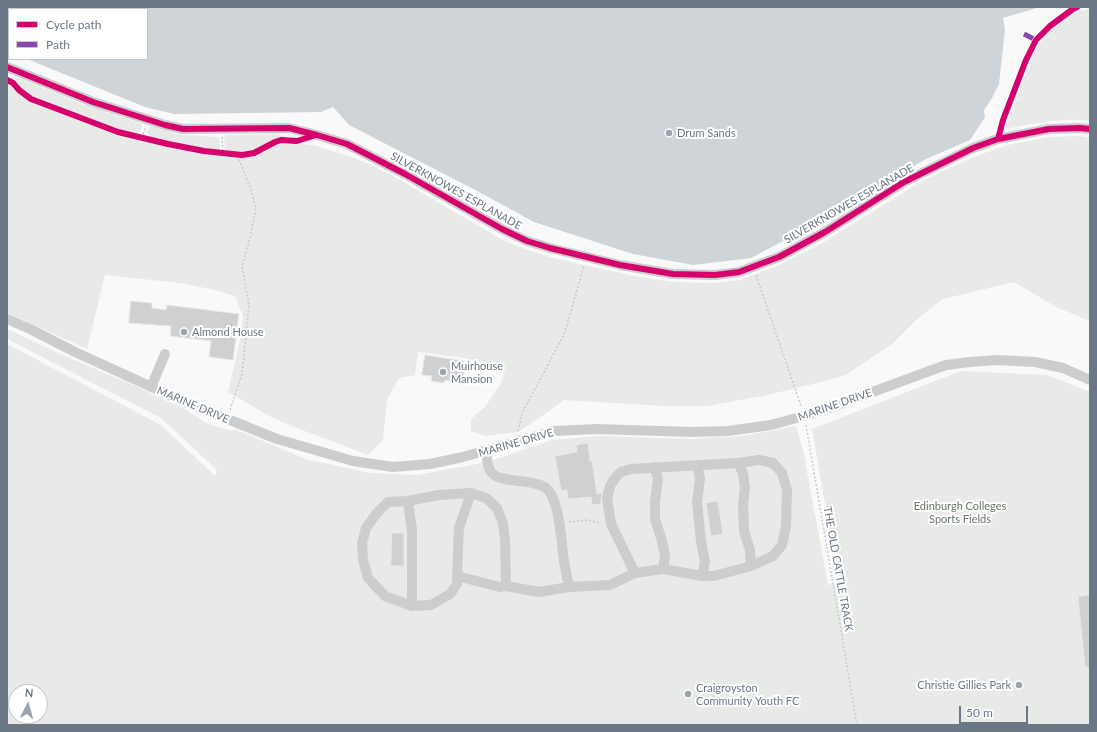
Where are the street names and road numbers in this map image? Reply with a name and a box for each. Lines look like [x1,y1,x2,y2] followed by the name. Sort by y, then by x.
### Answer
[388,149,524,233] street label: SILVERKNOWES ESPLANADE
[782,161,916,247] street label: SILVERKNOWES ESPLANADE
[155,384,231,426] street label: MARINE DRIVE
[796,386,874,424] street label: MARINE DRIVE
[477,426,555,460] street label: MARINE DRIVE
[820,505,856,633] street label: THE OLD CATTLE TRACK

